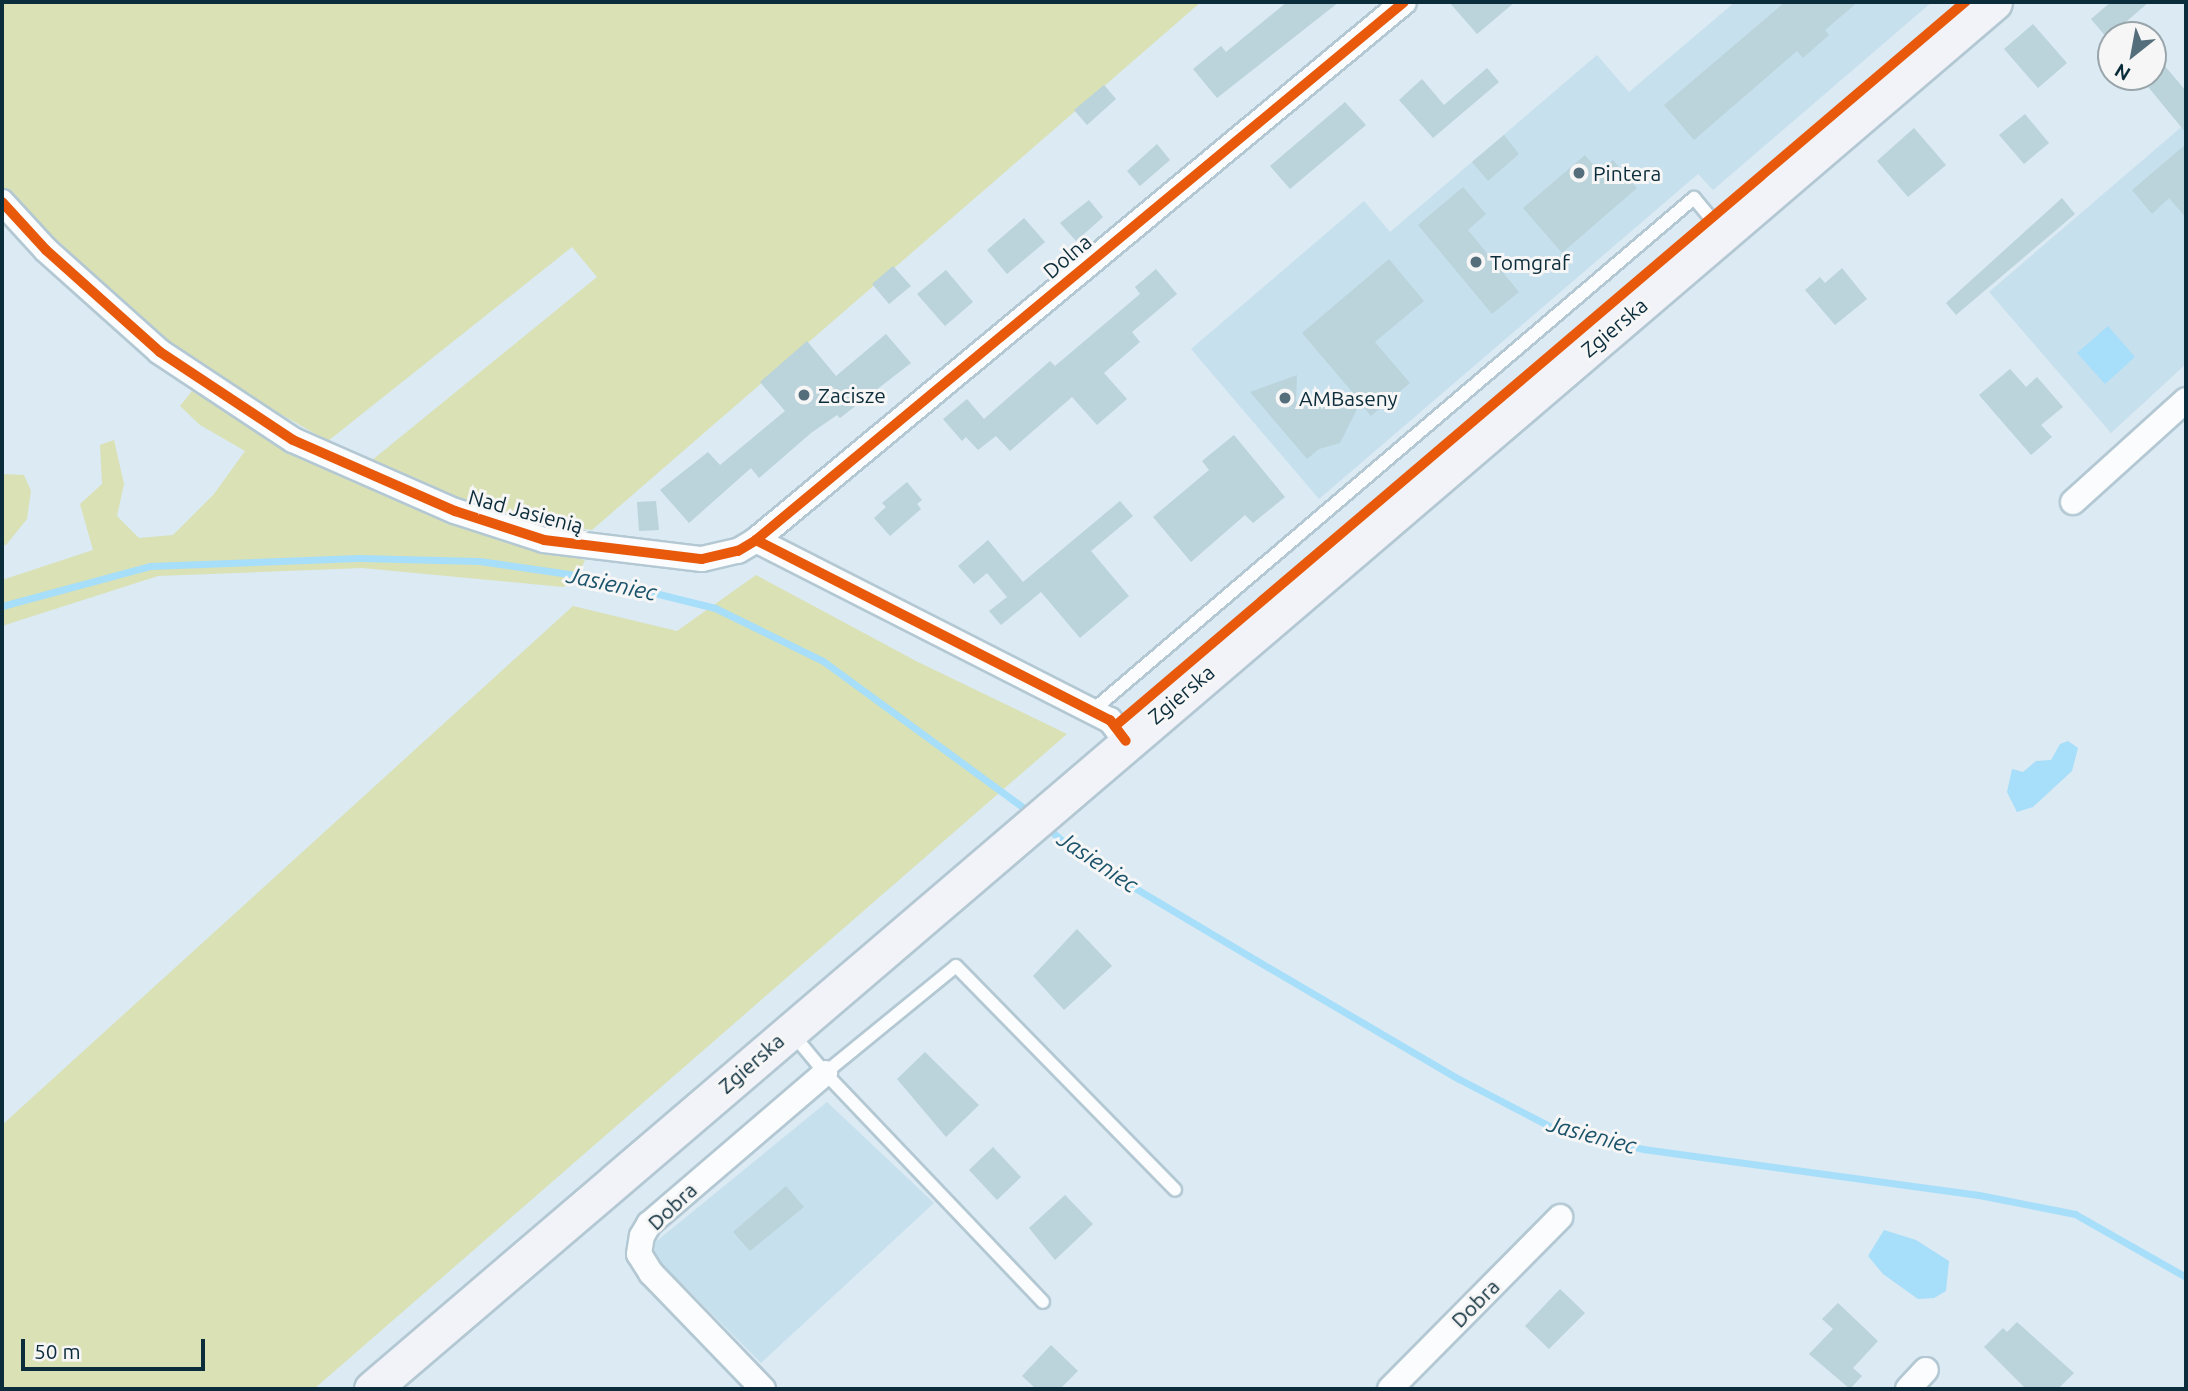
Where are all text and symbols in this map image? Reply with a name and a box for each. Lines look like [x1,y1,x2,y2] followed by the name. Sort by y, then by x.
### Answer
[2097,21,2167,91] north arrow
[2110,59,2134,85] text: N
[1593,160,1661,186] place label: Pintera
[1571,165,1587,181] marker: Pintera
[1038,229,1096,283] street label: Dolna
[1490,249,1570,275] place label: Tomgraf
[1468,254,1484,270] marker: Tomgraf
[1576,292,1652,362] street label: Zgierska
[818,382,886,408] place label: Zacisze
[1299,385,1398,411] place label: AMBaseny
[796,387,812,403] marker: Zacisze
[1277,390,1293,406] marker: AMBaseny
[466,484,586,538] street label: Nad Jasienią
[565,561,659,607] water label: Jasieniec
[1143,659,1219,729] street label: Zgierska
[1053,825,1143,899] water label: Jasieniec
[713,1028,789,1098] street label: Zgierska
[1544,1110,1640,1160] water label: Jasieniec
[642,1177,702,1235] street label: Dobra
[1446,1274,1504,1332] street label: Dobra
[24,1324,208,1368] scale bar
[34,1339,81,1363] text: 50 m

